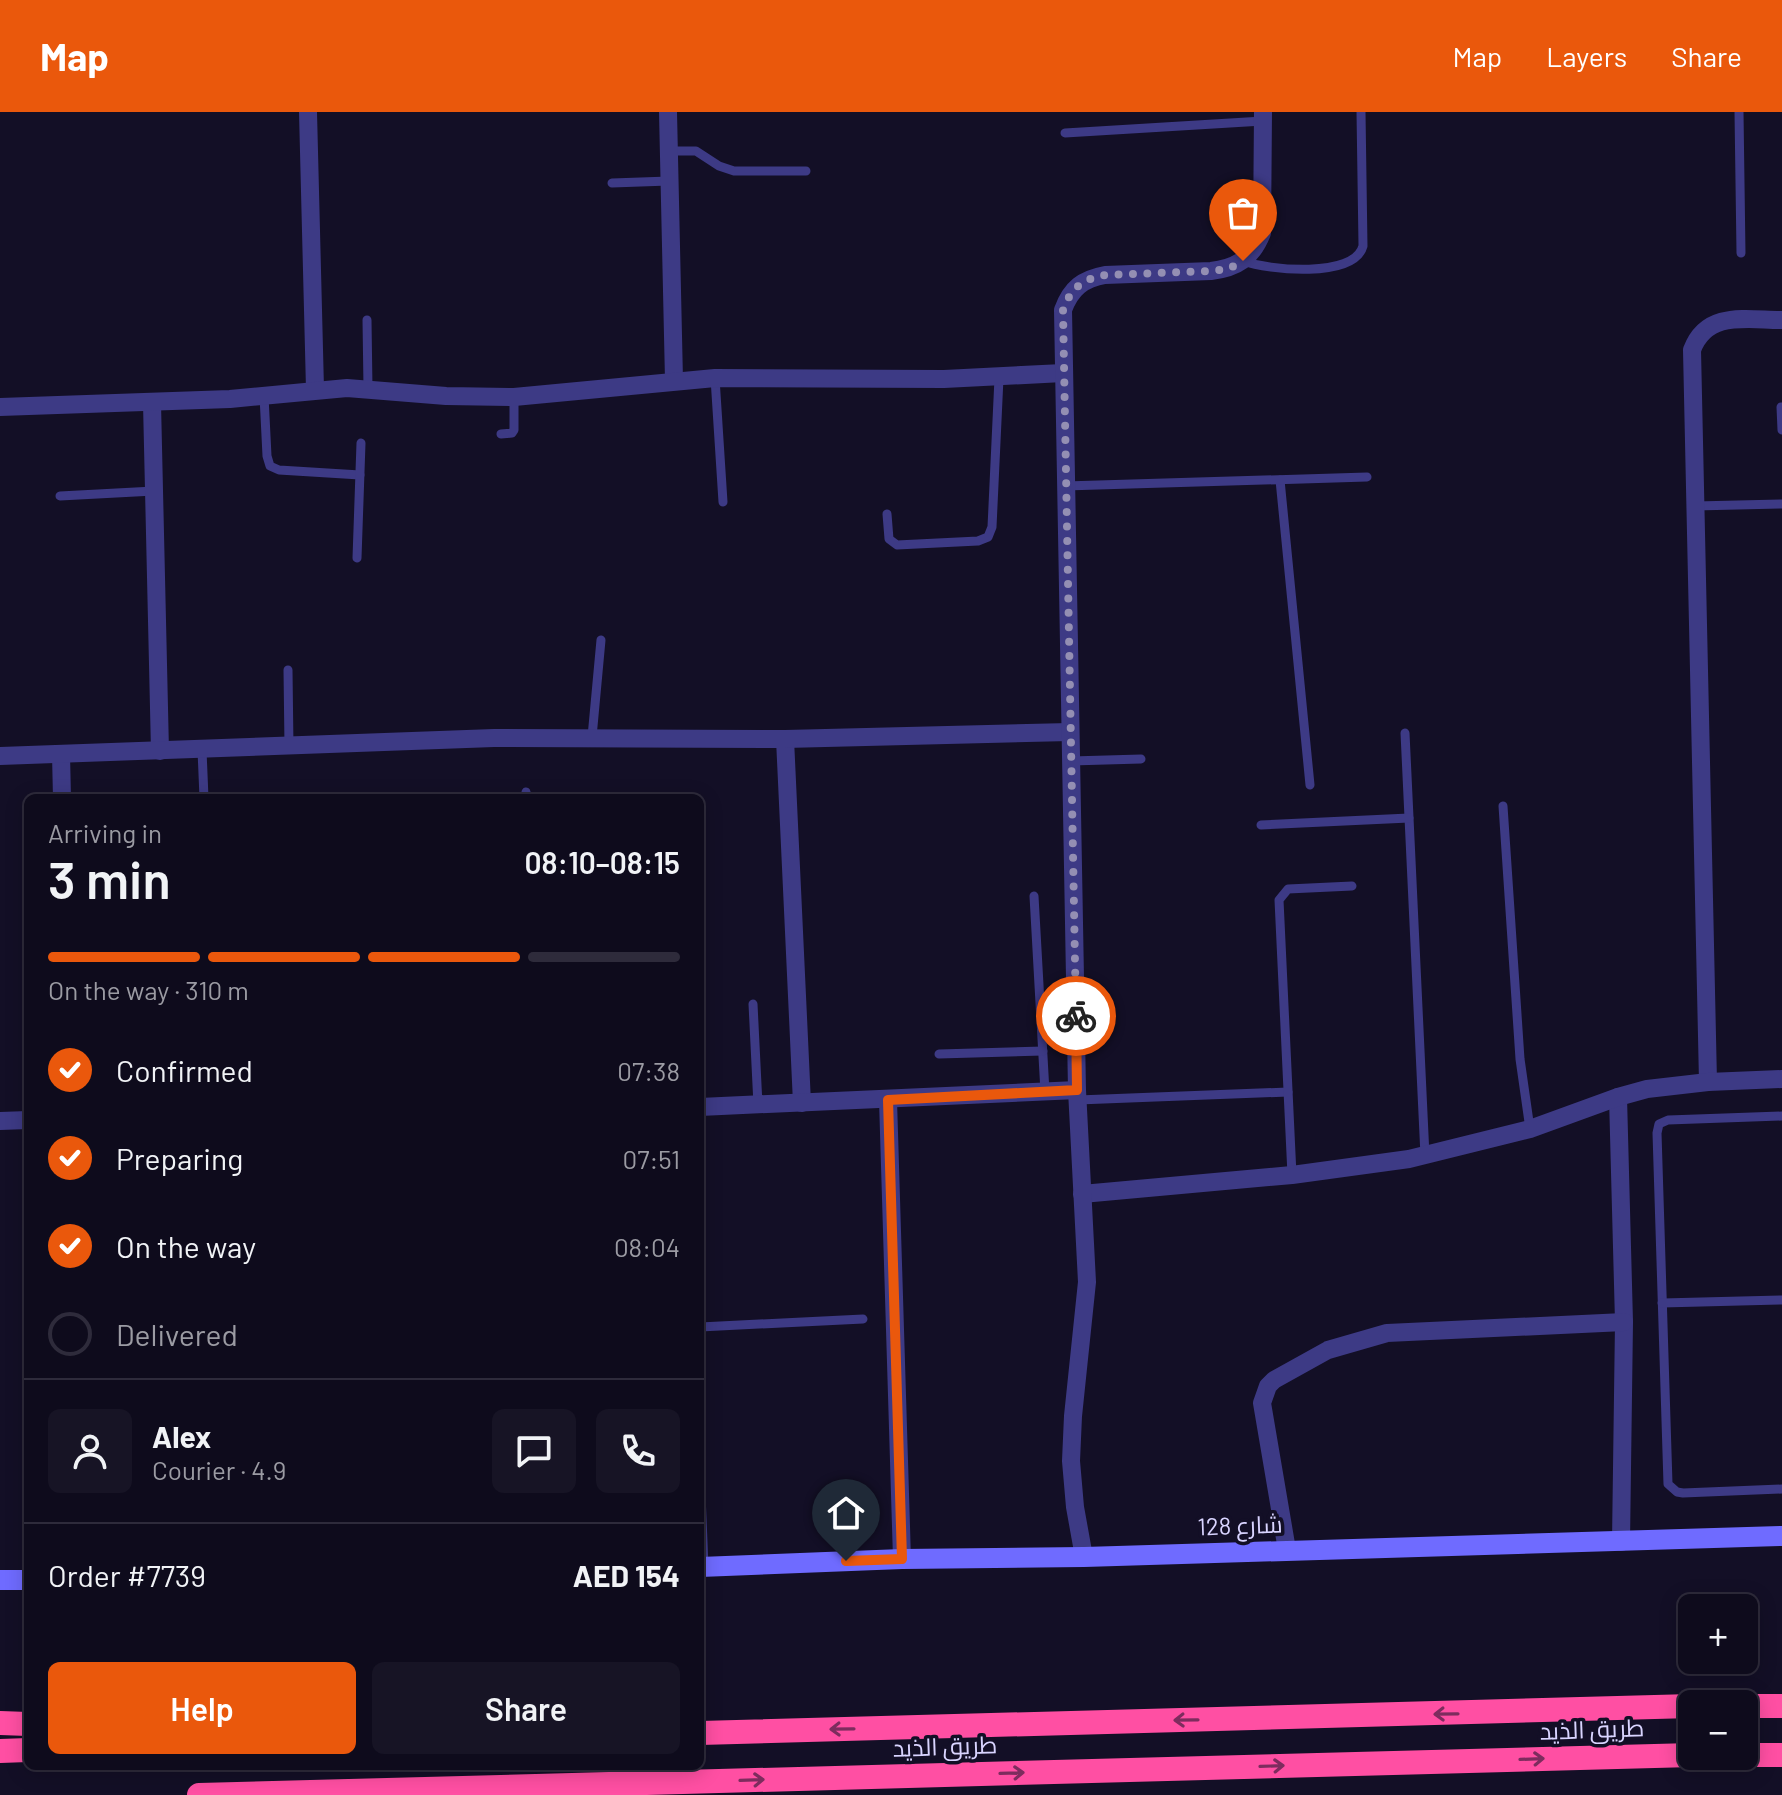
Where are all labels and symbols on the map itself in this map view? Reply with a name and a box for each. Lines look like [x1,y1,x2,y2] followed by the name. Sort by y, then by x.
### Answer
[1209,179,1277,261] pin
[1036,976,1116,1056] courier
[812,1479,880,1561] pin
[1197,1509,1283,1543] street label: شارع 128
[1433,1706,1460,1721] one-way arrow
[1539,1712,1645,1747] street label: طريق الذيد
[1173,1713,1200,1728] one-way arrow
[829,1721,856,1737] one-way arrow
[892,1729,998,1764] street label: طريق الذيد
[1518,1752,1545,1767] one-way arrow
[1258,1759,1285,1774] one-way arrow
[998,1765,1025,1781] one-way arrow
[738,1772,765,1788] one-way arrow

